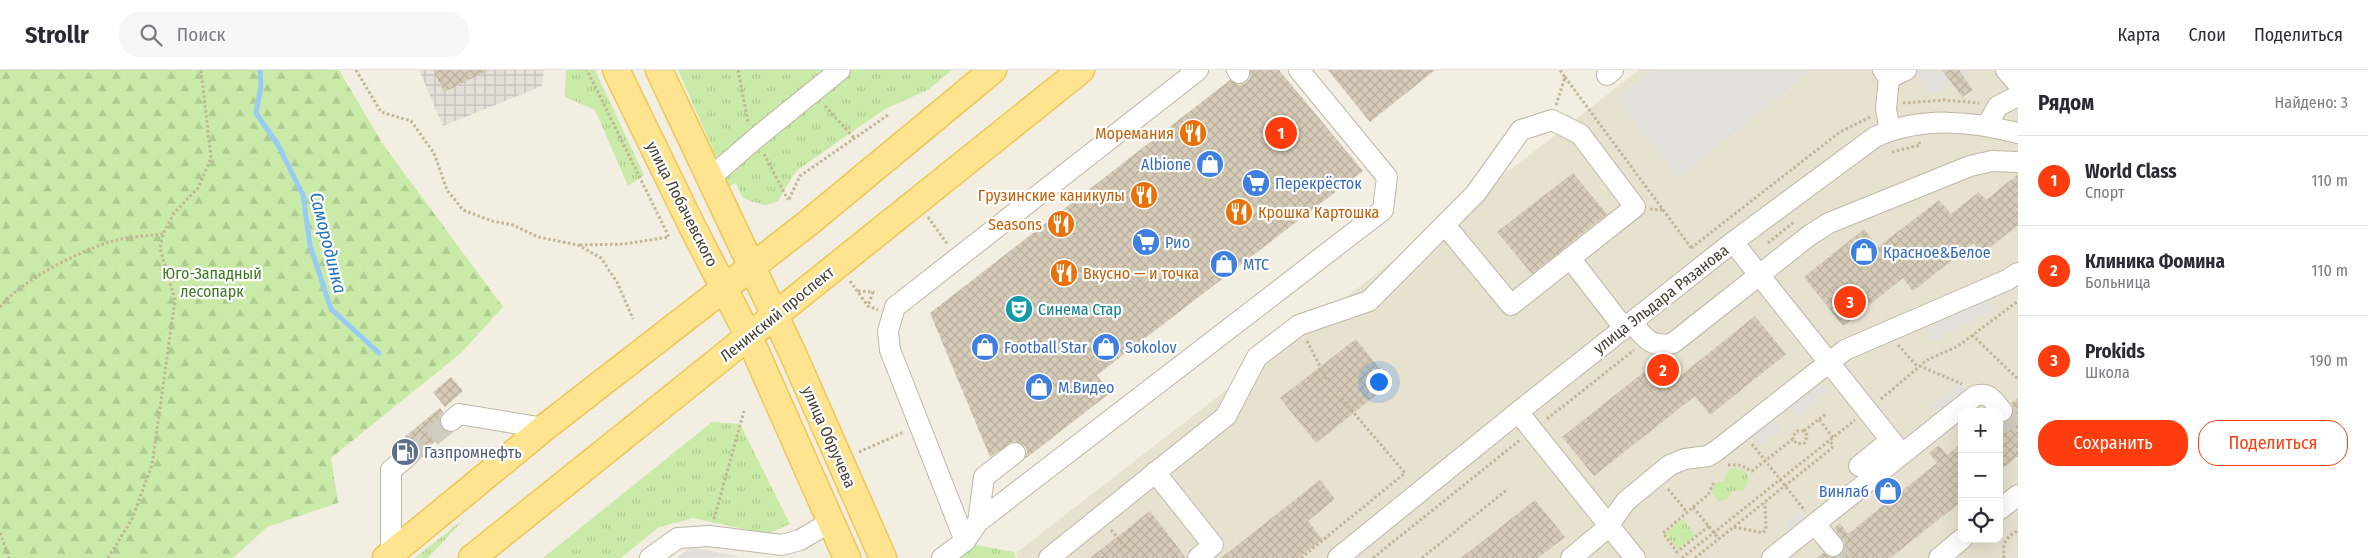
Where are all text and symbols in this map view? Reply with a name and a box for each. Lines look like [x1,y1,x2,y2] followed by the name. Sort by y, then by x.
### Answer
[119,12,469,57] search box
[25,21,89,49] text: Strollr
[137,21,165,49] icon: search
[177,23,225,46] text: Поиск
[2117,24,2160,46] text: Карта
[2188,24,2226,46] text: Слои
[2254,24,2343,46] text: Поделиться
[2038,90,2094,116] text: Рядом
[2275,93,2348,112] text: Найдено: 3
[1265,114,1297,152] pin: 1
[1178,118,1208,148] restaurant icon: Моремания
[1095,124,1174,143] place label: Моремания
[642,138,722,270] street label: улица Лобачевского
[1195,149,1225,179] shop icon: Albione
[1141,155,1191,174] place label: Albione
[2085,160,2177,183] text: World Class
[1241,168,1271,198] supermarket icon: Перекрёсток
[2051,171,2057,190] text: 1
[2311,171,2348,190] text: 110 m
[1275,174,1362,193] place label: Перекрёсток
[1129,180,1159,210] restaurant icon: Грузинские каникулы
[2085,183,2124,202] text: Спорт
[978,186,1125,205] place label: Грузинские каникулы
[305,190,351,296] water label: Самородинка
[1224,197,1254,227] restaurant icon: Крошка Картошка
[1258,203,1379,222] place label: Крошка Картошка
[1046,209,1076,239] restaurant icon: Seasons
[988,215,1042,234] place label: Seasons
[1131,227,1161,257] supermarket icon: Рио
[1165,233,1190,252] place label: Рио
[1849,237,1879,267] shop icon: Красное&Белое
[1590,240,1732,358] street label: улица Эльдара Рязанова
[1883,243,1991,262] place label: Красное&Белое
[1209,249,1239,279] shop icon: МТС
[2085,250,2225,273] text: Клиника Фомина
[1243,255,1269,274] place label: МТС
[1049,258,1079,288] restaurant icon: Вкусно — и точка
[2050,261,2058,280] text: 2
[2311,261,2348,280] text: 110 m
[716,262,838,366] street label: Ленинский проспект
[162,264,262,301] park label: Юго-Западный лесопарк
[1083,264,1199,283] place label: Вкусно — и точка
[2085,273,2151,292] text: Больница
[1834,283,1866,321] pin: 3
[1004,294,1034,324] theatre icon: Синема Стар
[1038,300,1122,319] place label: Синема Стар
[970,332,1000,362] shop icon: Football Star
[1091,332,1121,362] shop icon: Sokolov
[1004,338,1088,357] place label: Football Star
[1125,338,1177,357] place label: Sokolov
[2085,340,2145,363] text: Prokids
[1647,351,1679,389] pin: 2
[2050,351,2058,370] text: 3
[2310,351,2348,370] text: 190 m
[2085,363,2130,382] text: Школа
[1366,369,1392,395] your location
[1024,372,1054,402] shop icon: М.Видео
[1058,378,1114,397] place label: М.Видео
[798,383,860,491] street label: улица Обручева
[1958,408,2003,543] map controls
[1958,408,2003,453] button: +
[2038,420,2188,466] button: Сохранить
[2198,420,2348,466] button: Поделиться
[390,437,420,467] fuel station icon: Газпромнефть
[424,443,522,462] place label: Газпромнефть
[1958,453,2003,498] button: −
[1873,476,1903,506] shop icon: Винлаб
[1819,482,1869,501] place label: Винлаб
[1958,498,2003,543] button: locate

